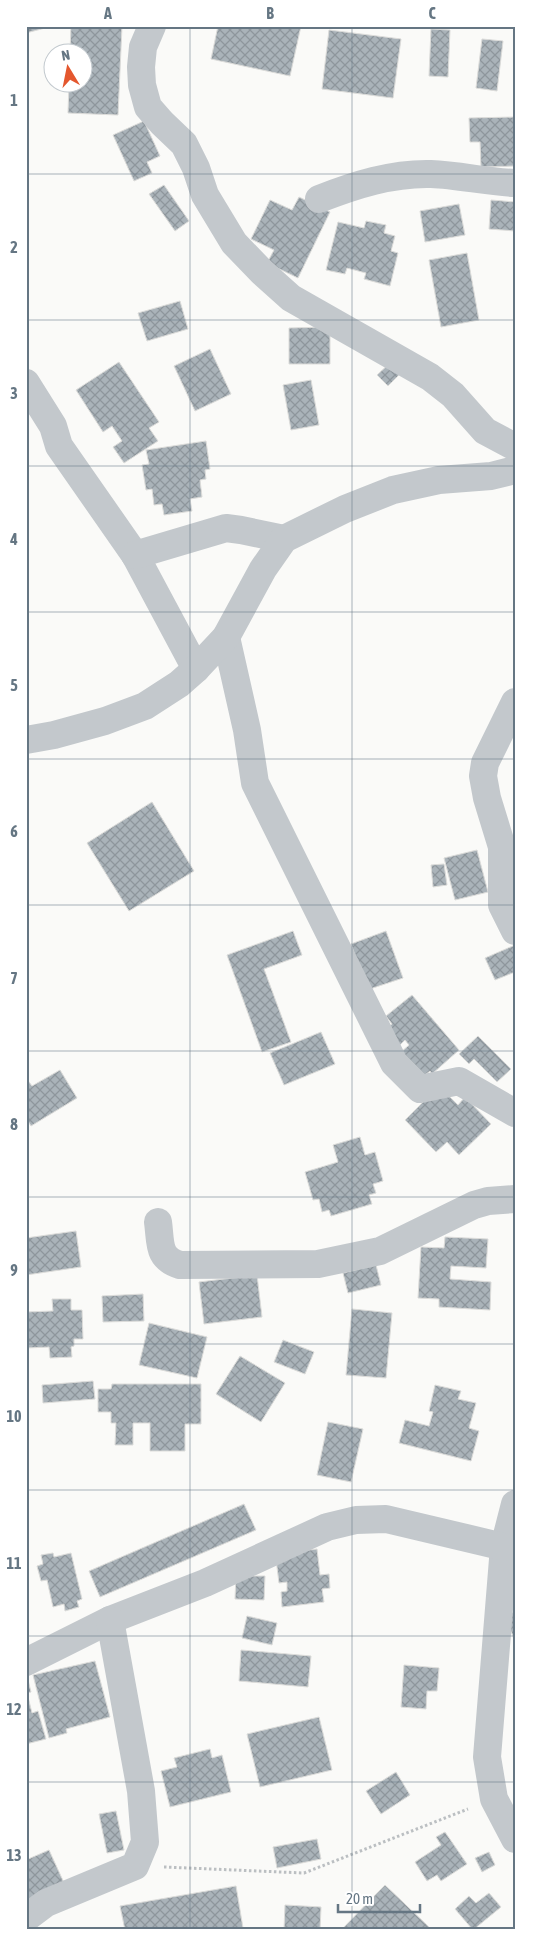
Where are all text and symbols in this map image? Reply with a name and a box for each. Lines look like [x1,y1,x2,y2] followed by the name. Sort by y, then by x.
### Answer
[103,4,112,22] text: A
[266,4,274,22] text: B
[428,4,436,22] text: C
[42,42,92,92] north arrow
[60,47,71,64] text: N
[10,91,18,109] text: 1
[10,238,18,256] text: 2
[10,384,18,402] text: 3
[9,530,18,548] text: 4
[10,676,18,694] text: 5
[10,822,18,840] text: 6
[10,969,18,987] text: 7
[10,1115,18,1133] text: 8
[10,1261,18,1279] text: 9
[6,1407,22,1425] text: 10
[6,1554,22,1572] text: 11
[6,1700,22,1718] text: 12
[6,1846,22,1864] text: 13
[338,1881,421,1913] scale bar
[346,1890,373,1907] text: 20 m

